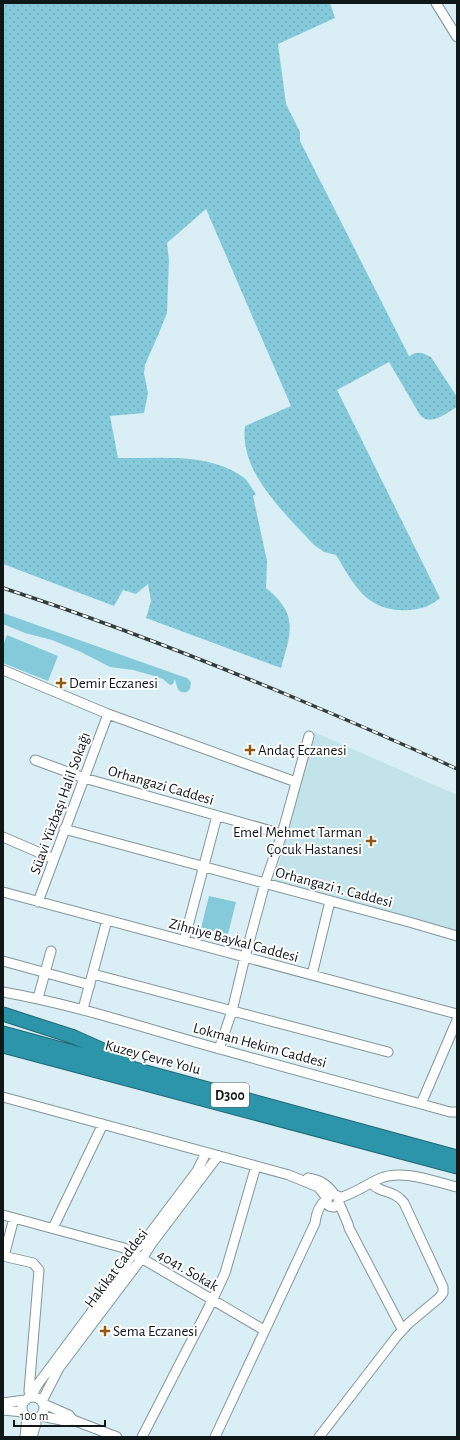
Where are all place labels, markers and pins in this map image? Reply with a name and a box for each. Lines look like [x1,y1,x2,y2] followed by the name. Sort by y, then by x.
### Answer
[69,676,158,691] place label: Demir Eczanesi
[56,678,66,688] marker: Demir Eczanesi
[258,743,347,758] place label: Andaç Eczanesi
[245,745,255,755] marker: Andaç Eczanesi
[233,825,362,857] place label: Emel Mehmet Tarman Çocuk Hastanesi
[365,835,377,847] marker: Emel Mehmet Tarman Çocuk Hastanesi
[113,1324,198,1339] place label: Sema Eczanesi
[100,1326,110,1336] marker: Sema Eczanesi

